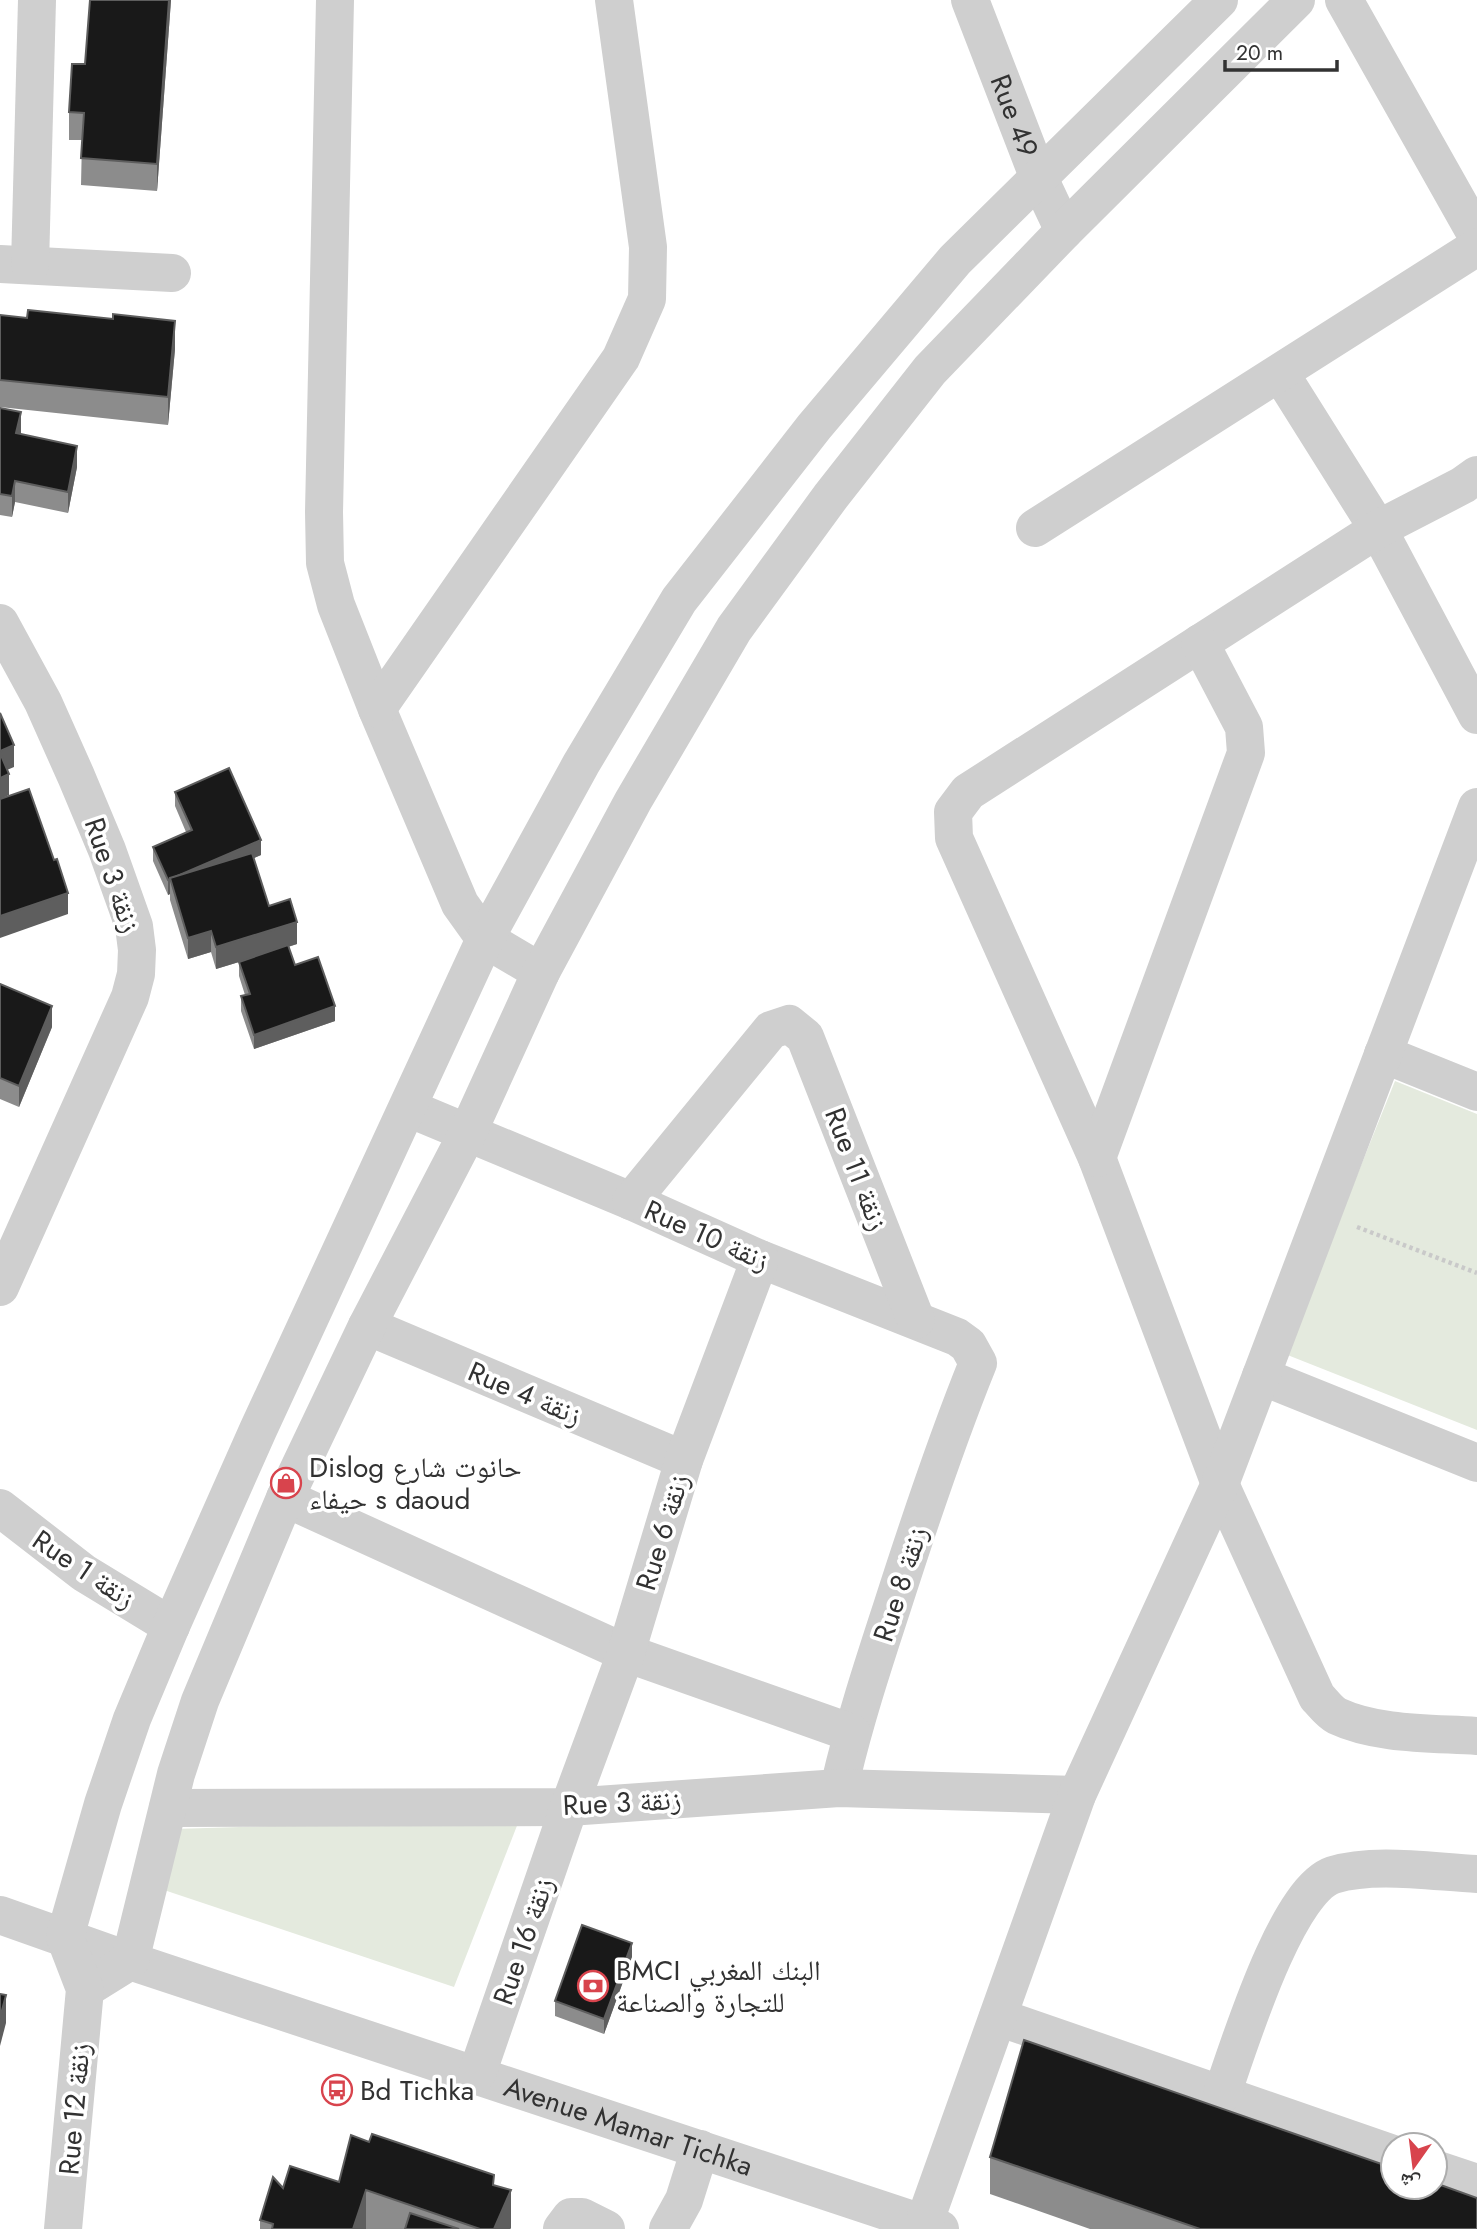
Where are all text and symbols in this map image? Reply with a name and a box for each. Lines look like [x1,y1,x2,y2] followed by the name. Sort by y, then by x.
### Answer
[1225,28,1337,72] scale bar
[1236,38,1283,68] text: 20 m
[980,68,1049,163] street label: Rue 49
[74,812,151,938] street label: Rue 3 زنقة
[814,1102,899,1237] street label: Rue 11 زنقة
[638,1190,776,1281] street label: Rue 10 زنقة
[462,1351,588,1436] street label: Rue 4 زنقة
[309,1447,522,1520] place label: Dislog حانوت شارع حيفاء s daoud
[269,1466,303,1500] shop icon: Dislog حانوت شارع حيفاء s daoud
[625,1469,700,1595] street label: Rue 6 زنقة
[24,1520,143,1619] street label: Rue 1 زنقة
[863,1521,938,1647] street label: Rue 8 زنقة
[562,1779,682,1826] street label: Rue 3 زنقة
[483,1872,564,2010] street label: Rue 16 زنقة
[616,1950,821,2023] place label: BMCI البنك المغربي للتجارة والصناعة
[576,1969,610,2003] bank icon: BMCI البنك المغربي للتجارة والصناعة
[48,2041,101,2177] street label: Rue 12 زنقة
[499,2066,758,2187] street label: Avenue Mamar Tichka
[360,2070,474,2111] place label: Bd Tichka
[320,2073,354,2107] bus stop icon: Bd Tichka
[1379,2131,1449,2201] north arrow
[1397,2166,1423,2198] text: ش

